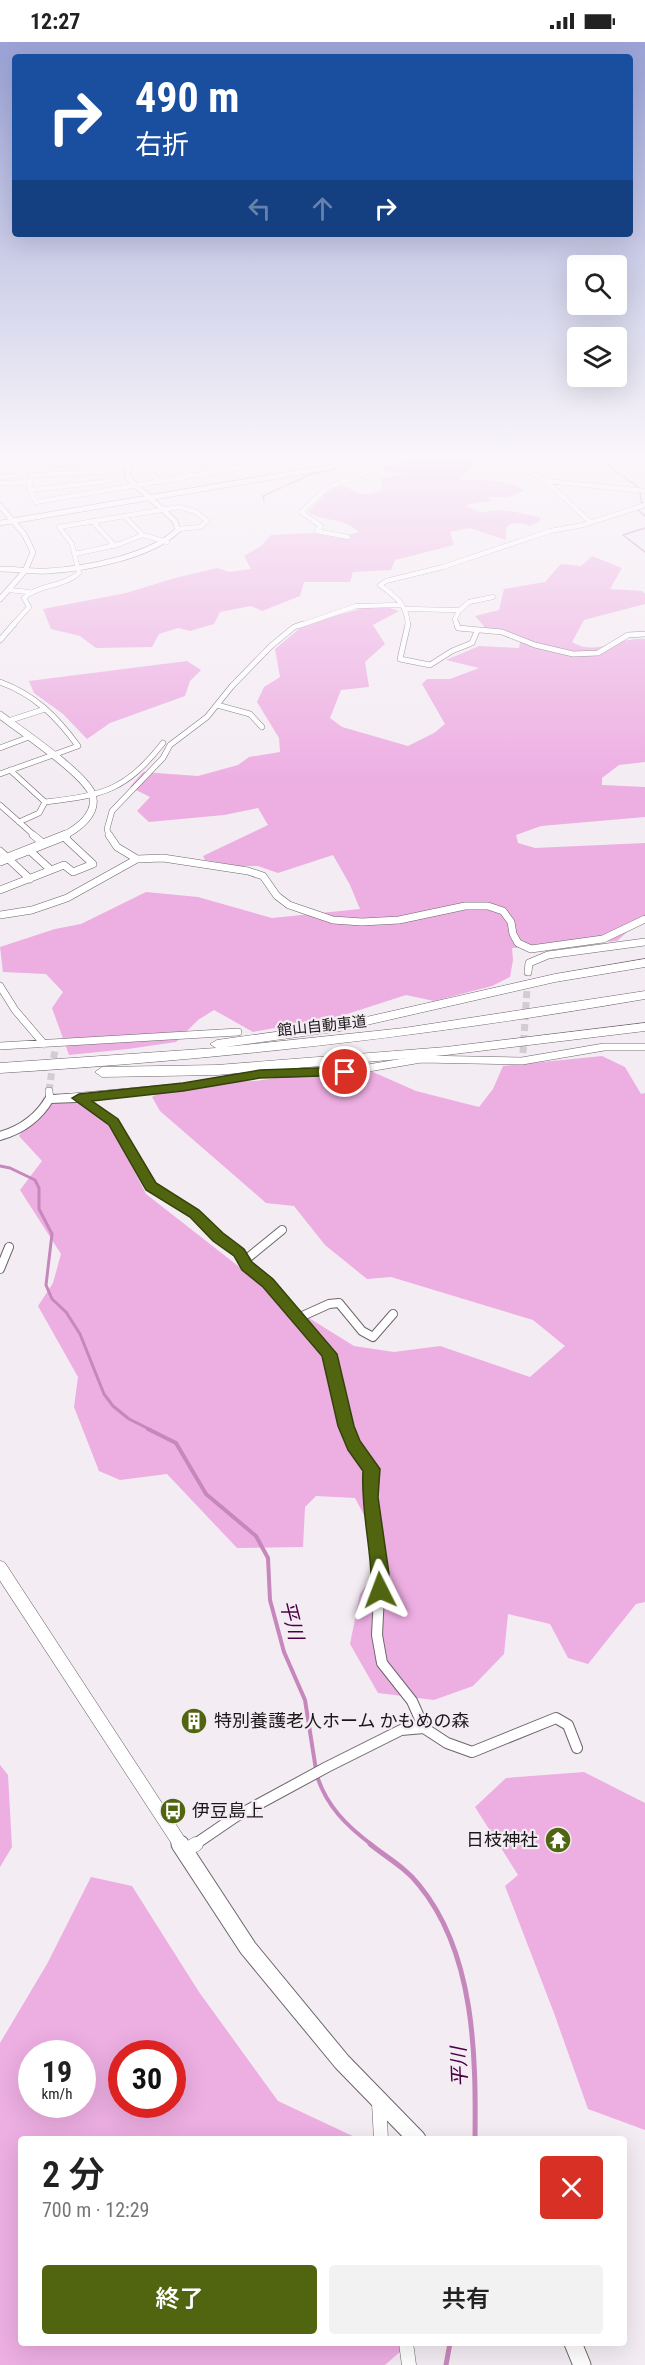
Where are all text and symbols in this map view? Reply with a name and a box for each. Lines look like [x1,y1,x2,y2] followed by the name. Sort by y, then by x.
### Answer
[30,9,81,34] text: 12:27
[135,73,240,122] text: 490 m
[36,78,114,156] icon: right
[135,129,189,161] text: 右折
[243,192,276,225] icon: left
[306,192,339,225] icon: ahead
[369,192,402,225] icon: right
[567,255,627,387] map controls
[567,255,627,315] button: search
[567,327,627,387] button: layers
[276,1012,368,1040] street label: 館山自動車道
[319,1046,370,1097] pin
[328,1055,361,1088] icon: arrive
[348,1558,412,1622] position arrow
[276,1598,309,1644] water label: 平川
[179,1706,209,1736] building icon: 特別養護老人ホーム かもめの森
[214,1710,470,1731] place label: 特別養護老人ホーム かもめの森
[158,1796,188,1826] bus stop icon: 伊豆島上
[192,1800,264,1821] place label: 伊豆島上
[543,1825,573,1855] temple icon: 日枝神社
[466,1829,538,1850] place label: 日枝神社
[108,2040,186,2118] speed limit sign: 30
[446,2045,472,2087] water label: 平川
[42,2054,72,2089] text: 19
[42,2085,72,2103] text: km/h
[42,2154,104,2196] text: 2 分
[540,2156,603,2219] button: close
[42,2198,149,2222] text: 700 m · 12:29
[42,2265,317,2334] button: 終了
[329,2265,603,2334] button: 共有

